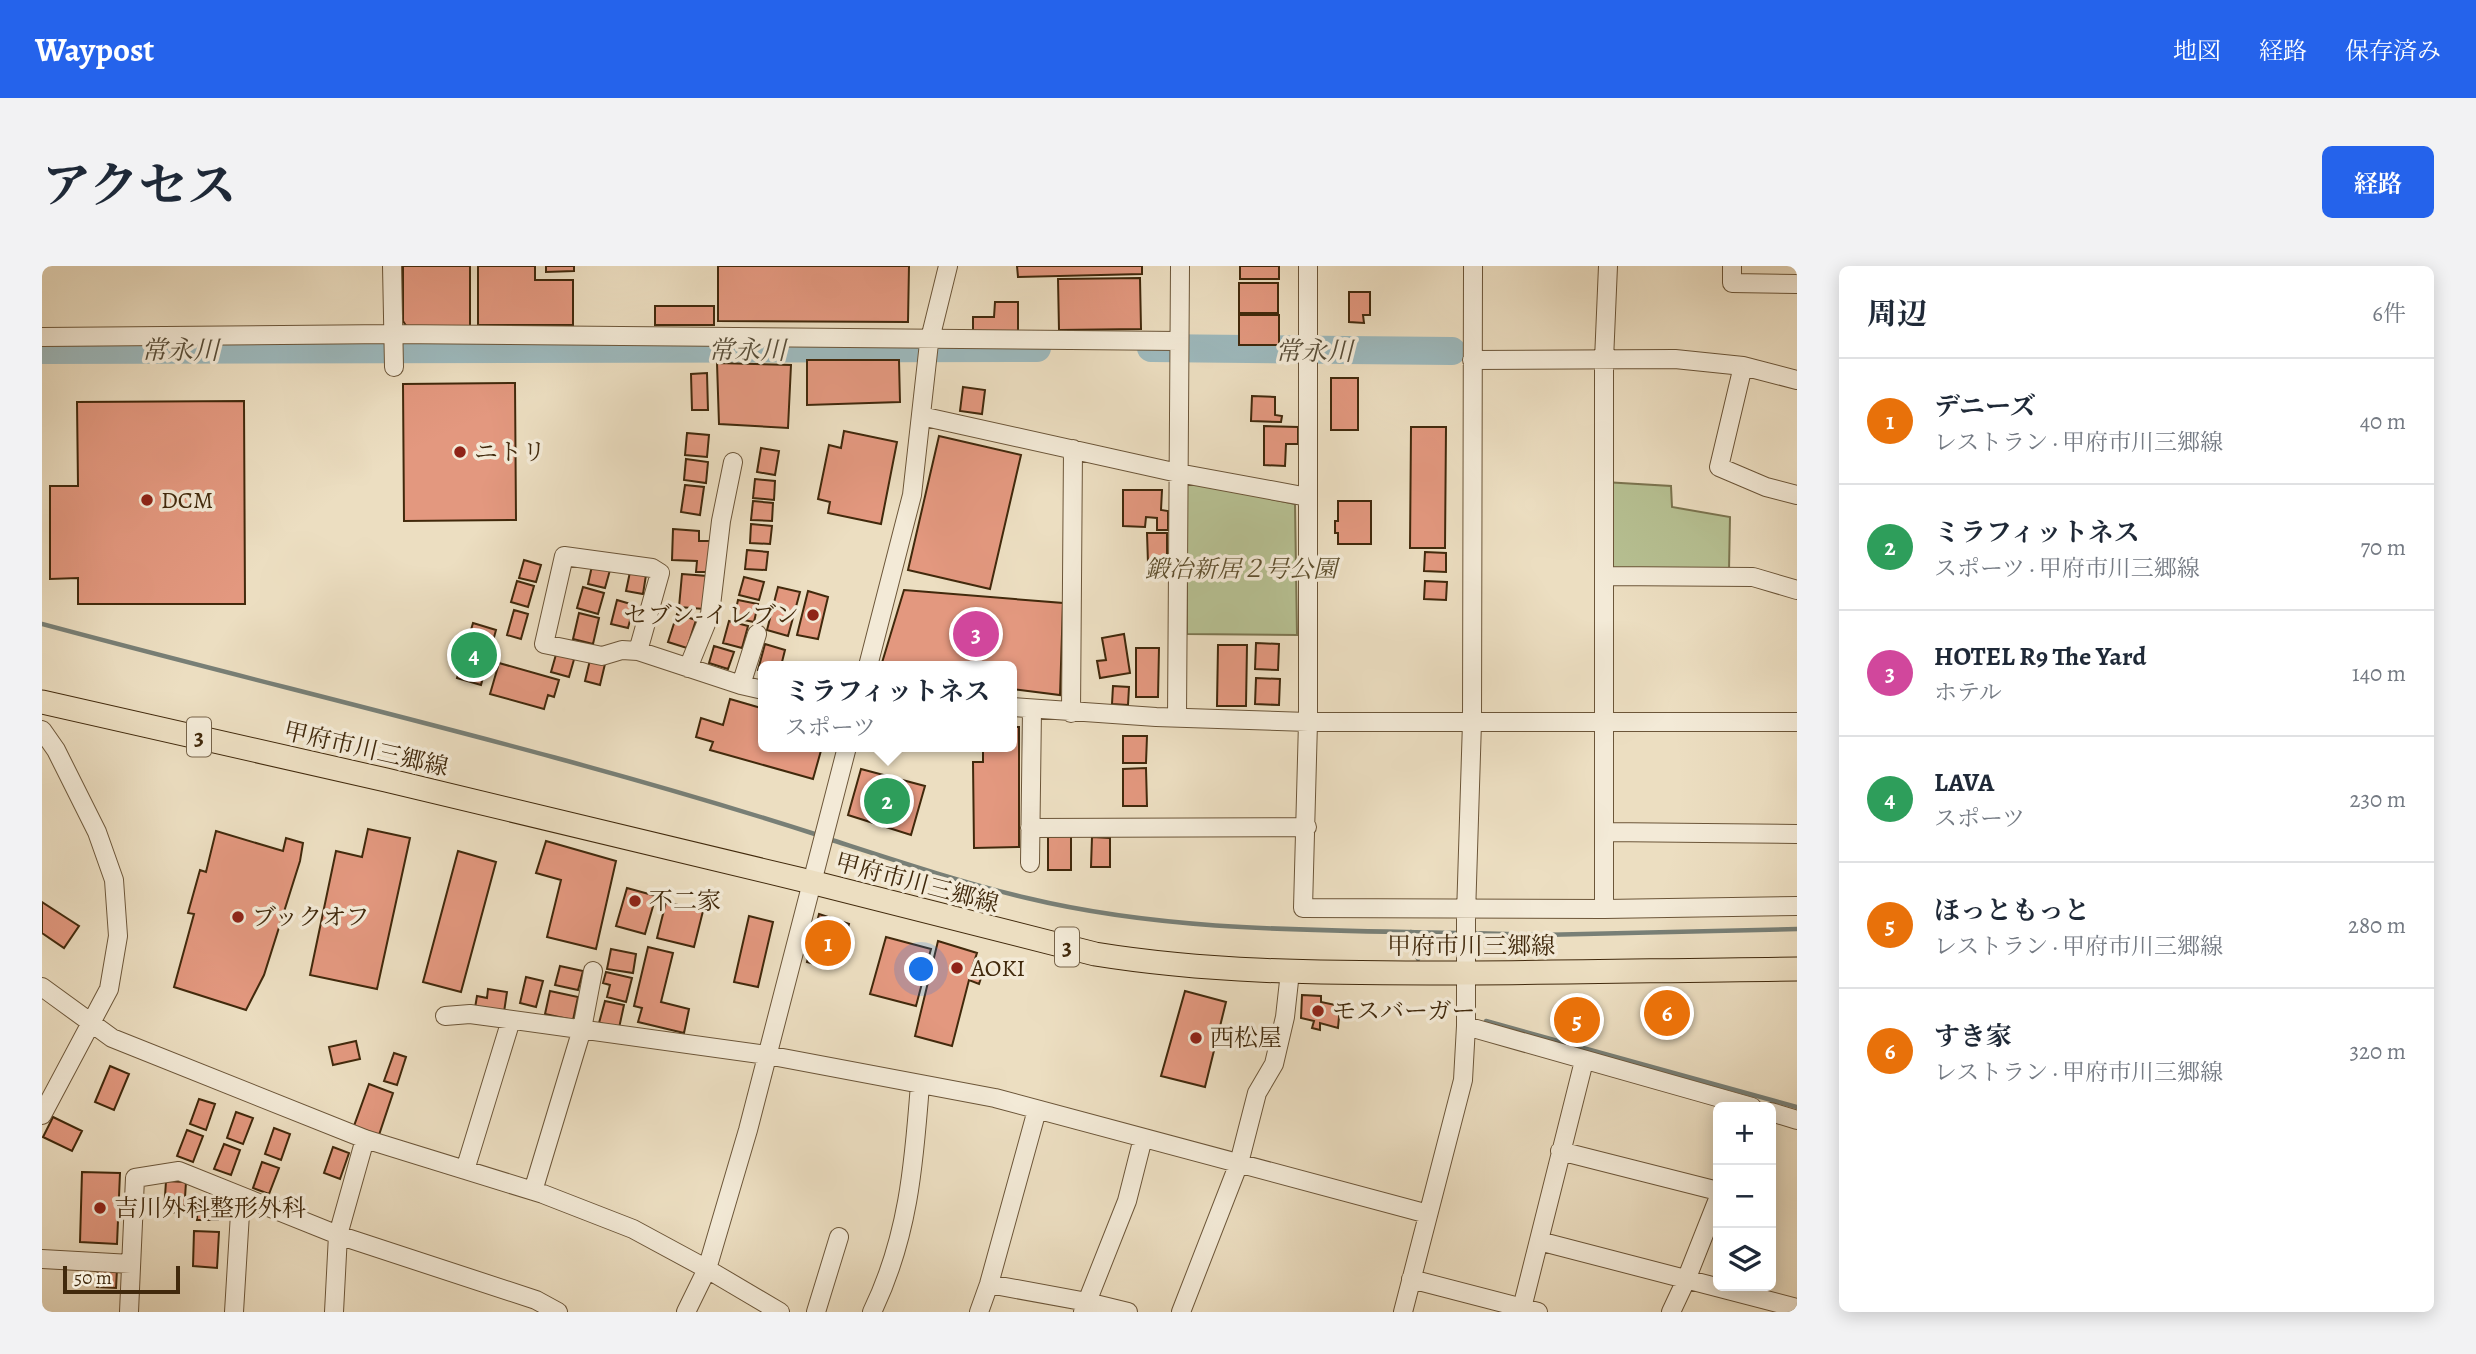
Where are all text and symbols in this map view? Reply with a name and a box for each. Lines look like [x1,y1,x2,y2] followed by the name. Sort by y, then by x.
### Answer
[35,27,154,72] text: Waypost
[2173,35,2221,67] text: 地図
[2259,35,2307,67] text: 経路
[2345,35,2441,67] text: 保存済み
[2322,146,2434,218] button: 経路
[42,152,237,219] text: アクセス
[1867,294,1927,334] text: 周辺
[2372,298,2406,329] text: 6件
[141,333,222,368] water label: 常永川
[708,333,789,368] water label: 常永川
[1275,334,1356,369] water label: 常永川
[1934,389,2036,424] text: デニーズ
[1886,406,1894,437] text: 1
[2360,406,2406,437] text: 40 m
[1934,427,2223,458] text: レストラン · 甲府市川三郷線
[474,436,546,468] place label: ニトリ
[452,444,468,460] marker: ニトリ
[161,484,213,516] place label: DCM
[139,492,155,508] marker: DCM
[1934,515,2140,550] text: ミラフィットネス
[1884,532,1896,563] text: 2
[2360,532,2406,563] text: 70 m
[1145,553,1341,585] park label: 鍛冶新居２号公園
[1934,553,2200,584] text: スポーツ · 甲府市川三郷線
[624,599,799,631] place label: セブン-イレブン
[805,607,821,623] marker: セブン-イレブン
[953,608,999,660] pin: 3
[451,629,497,681] pin: 4
[1934,639,2147,674] text: HOTEL R9 The Yard
[1885,658,1895,689] text: 3
[2352,658,2406,689] text: 140 m
[758,661,1017,752] popup
[785,674,990,709] text: ミラフィットネス
[1934,677,2002,708] text: ホテル
[785,712,876,743] text: スポーツ
[281,715,451,783] street label: 甲府市川三郷線
[187,718,211,757] road number: 3
[1934,765,1994,800] text: LAVA
[864,775,910,827] pin: 2
[1885,784,1895,815] text: 4
[2350,784,2406,815] text: 230 m
[1934,803,2025,834] text: スポーツ
[832,846,1002,920] street label: 甲府市川三郷線
[649,885,721,917] place label: 不二家
[627,893,643,909] marker: 不二家
[1934,893,2090,928] text: ほっともっと
[252,901,370,933] place label: ブックオフ
[230,909,246,925] marker: ブックオフ
[1885,910,1895,941] text: 5
[2348,910,2406,941] text: 280 m
[805,917,851,969] pin: 1
[1055,928,1079,967] road number: 3
[1387,930,1555,962] street label: 甲府市川三郷線
[1934,931,2223,962] text: レストラン · 甲府市川三郷線
[904,952,938,986] your location
[970,952,1025,984] place label: AOKI
[949,960,965,976] marker: AOKI
[1644,987,1690,1039] pin: 6
[1554,994,1600,1046] pin: 5
[1332,995,1476,1027] place label: モスバーガー
[1310,1003,1326,1019] marker: モスバーガー
[1934,1019,2012,1054] text: すき家
[1210,1022,1282,1054] place label: 西松屋
[1188,1030,1204,1046] marker: 西松屋
[1885,1036,1895,1067] text: 6
[2350,1036,2406,1067] text: 320 m
[1934,1057,2223,1088] text: レストラン · 甲府市川三郷線
[1713,1102,1776,1291] map controls
[1713,1102,1776,1165] button: +
[1713,1165,1776,1228] button: −
[114,1192,306,1224] place label: 吉川外科整形外科
[92,1200,108,1216] marker: 吉川外科整形外科
[1713,1228,1776,1291] button: layers
[63,1263,180,1295] scale bar
[74,1265,112,1291] text: 50 m

